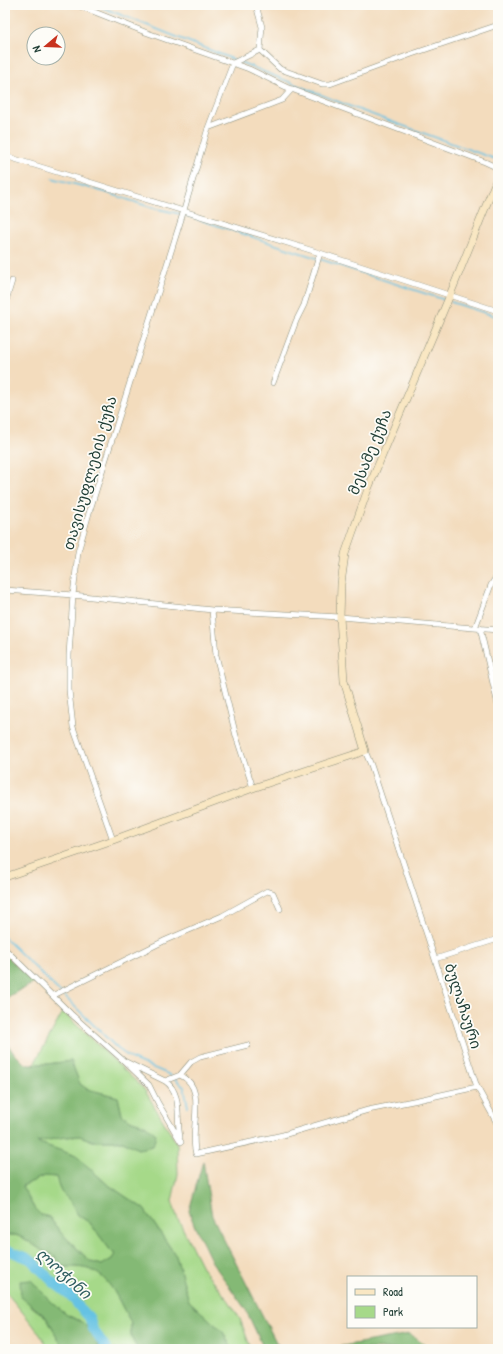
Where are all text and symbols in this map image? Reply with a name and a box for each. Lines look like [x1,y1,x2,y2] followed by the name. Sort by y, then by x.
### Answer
[26,26,66,66] north arrow
[29,44,44,54] text: N
[57,393,122,552] street label: თავისუფლების ქუჩა
[343,406,396,498] street label: მესამე ქუჩა
[440,960,487,1051] street label: ბულაჩაური
[32,1242,97,1304] water label: ლოჭინი
[347,1276,477,1328] legend
[383,1283,403,1300] text: Road
[383,1303,403,1320] text: Park

